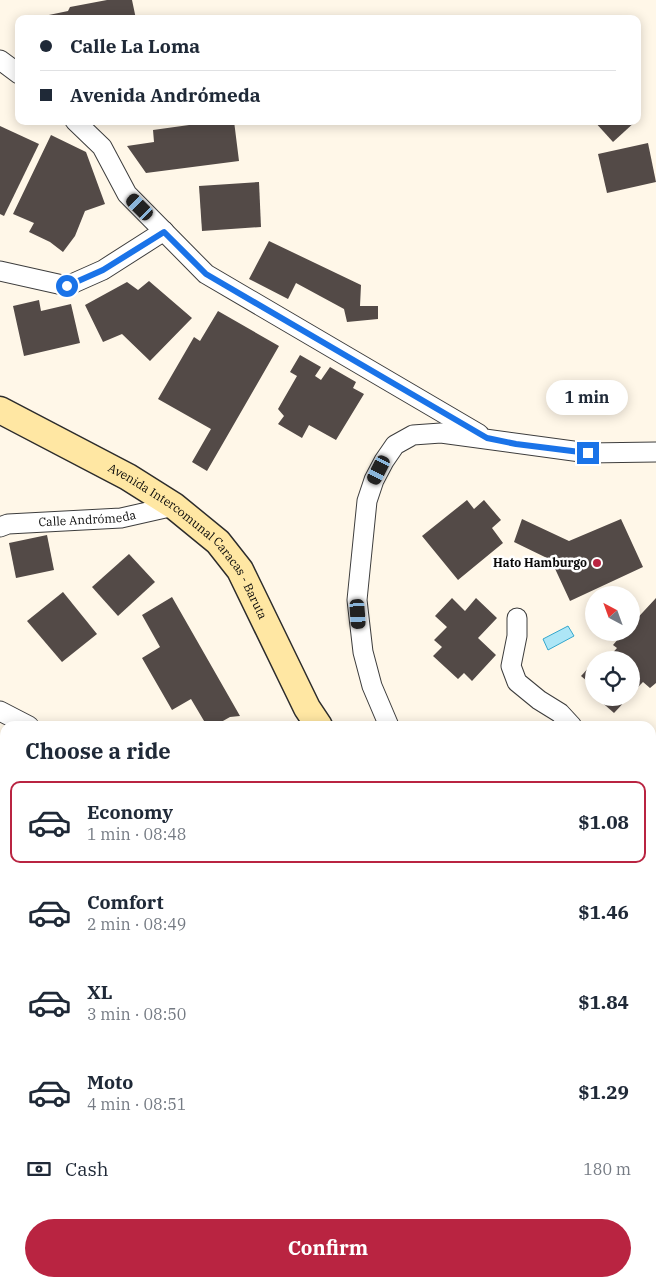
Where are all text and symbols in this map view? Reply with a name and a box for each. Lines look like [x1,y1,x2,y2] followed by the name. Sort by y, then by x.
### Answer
[70,34,200,58] text: Calle La Loma
[70,83,261,107] text: Avenida Andrómeda
[124,191,155,223] car
[56,275,78,297] route start
[547,380,629,416] callout: 1 min
[565,387,609,407] text: 1 min
[577,442,599,464] route end
[365,453,392,487] car
[106,460,271,622] street label: Avenida Intercomunal Caracas - Baruta
[38,507,138,529] street label: Calle Andrómeda
[493,555,587,570] place label: Hato Hamburgo
[591,557,603,569] marker: Hato Hamburgo
[585,586,640,641] north arrow
[585,586,640,706] map controls
[349,599,366,629] car
[585,651,640,706] button: locate
[25,736,171,765] text: Choose a ride
[27,800,72,845] icon: car
[87,800,173,824] text: Economy
[578,810,629,834] text: $1.08
[87,824,186,844] text: 1 min · 08:48
[27,890,72,935] icon: car
[87,890,164,914] text: Comfort
[578,900,629,924] text: $1.46
[87,914,186,934] text: 2 min · 08:49
[27,980,72,1025] icon: car
[87,980,113,1004] text: XL
[578,990,629,1014] text: $1.84
[87,1004,186,1024] text: 3 min · 08:50
[27,1070,72,1115] icon: car
[87,1070,133,1094] text: Moto
[578,1080,629,1104] text: $1.29
[87,1094,186,1114] text: 4 min · 08:51
[25,1155,53,1183] icon: cash
[65,1157,109,1181] text: Cash
[583,1159,631,1179] text: 180 m
[25,1219,631,1277] button: Confirm

